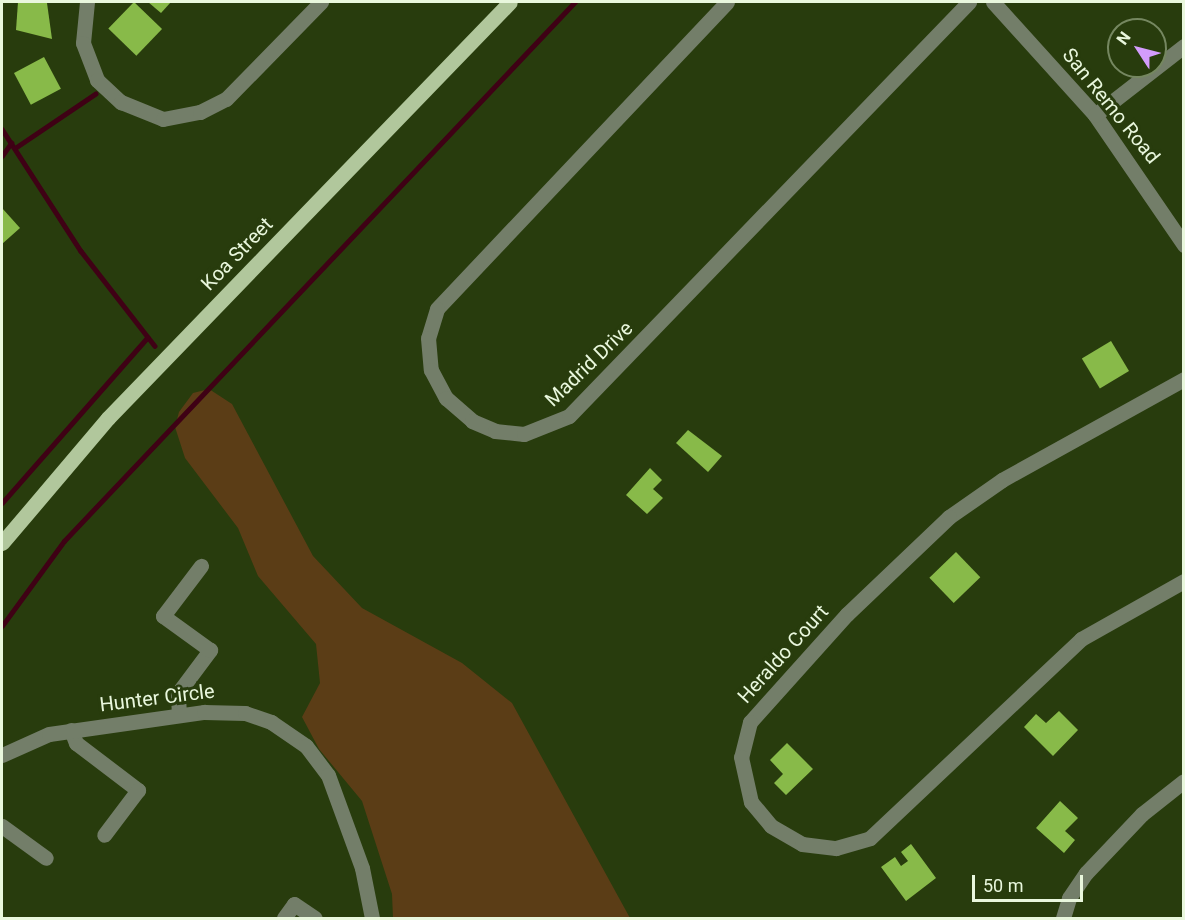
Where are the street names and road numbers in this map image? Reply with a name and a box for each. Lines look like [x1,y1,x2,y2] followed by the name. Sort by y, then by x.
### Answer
[1057,43,1165,169] street label: San Remo Road
[196,212,278,296] street label: Koa Street
[540,316,638,412] street label: Madrid Drive
[733,600,833,708] street label: Heraldo Court
[98,679,216,717] street label: Hunter Circle

